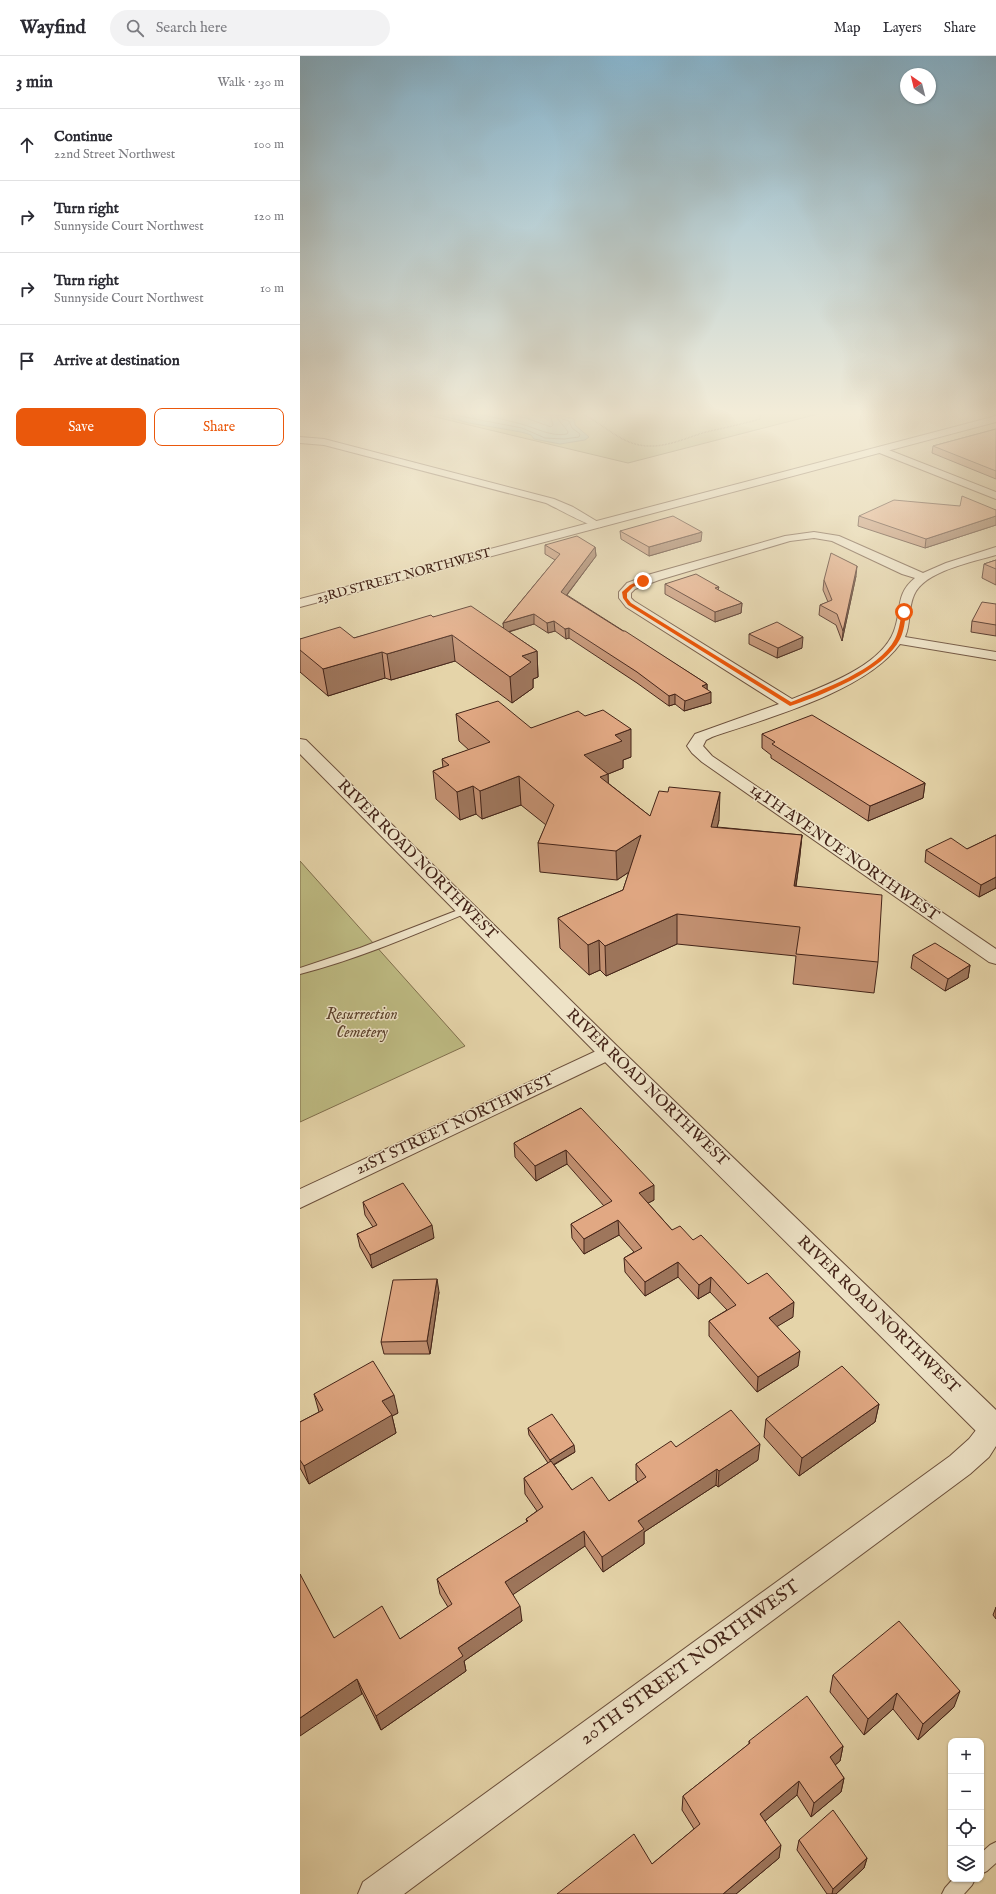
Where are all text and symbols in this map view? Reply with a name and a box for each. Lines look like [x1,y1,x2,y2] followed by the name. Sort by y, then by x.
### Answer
[110,10,390,46] search box
[20,16,86,40] text: Wayfind
[124,17,146,39] icon: search
[156,18,227,37] text: Search here
[834,19,861,37] text: Map
[883,19,922,37] text: Layers
[944,19,976,37] text: Share
[900,68,936,104] north arrow
[16,72,53,93] text: 3 min
[218,74,284,91] text: Walk · 230 m
[54,127,112,146] text: Continue
[16,134,38,156] icon: ahead
[254,136,284,153] text: 100 m
[54,146,175,163] text: 22nd Street Northwest
[54,199,119,218] text: Turn right
[16,206,38,228] icon: right
[254,208,284,225] text: 120 m
[54,218,204,235] text: Sunnyside Court Northwest
[54,271,119,290] text: Turn right
[16,278,38,300] icon: right
[260,280,284,297] text: 10 m
[54,290,204,307] text: Sunnyside Court Northwest
[16,350,38,372] icon: arrive
[54,351,180,370] text: Arrive at destination
[16,408,146,446] button: Save
[154,408,284,446] button: Share
[315,544,494,607] street label: 23RD STREET NORTHWEST
[634,572,652,590] route end
[895,603,913,621] route start
[333,776,501,944] street label: RIVER ROAD NORTHWEST
[746,780,943,926] street label: 14TH AVENUE NORTHWEST
[326,1005,398,1043] park label: Resurrection Cemetery
[562,1005,733,1171] street label: RIVER ROAD NORTHWEST
[353,1070,558,1180] street label: 21ST STREET NORTHWEST
[793,1232,964,1398] street label: RIVER ROAD NORTHWEST
[575,1575,805,1751] street label: 20TH STREET NORTHWEST
[948,1738,984,1882] map controls
[948,1738,984,1774] button: +
[948,1774,984,1810] button: −
[948,1810,984,1846] button: locate
[948,1846,984,1882] button: layers

